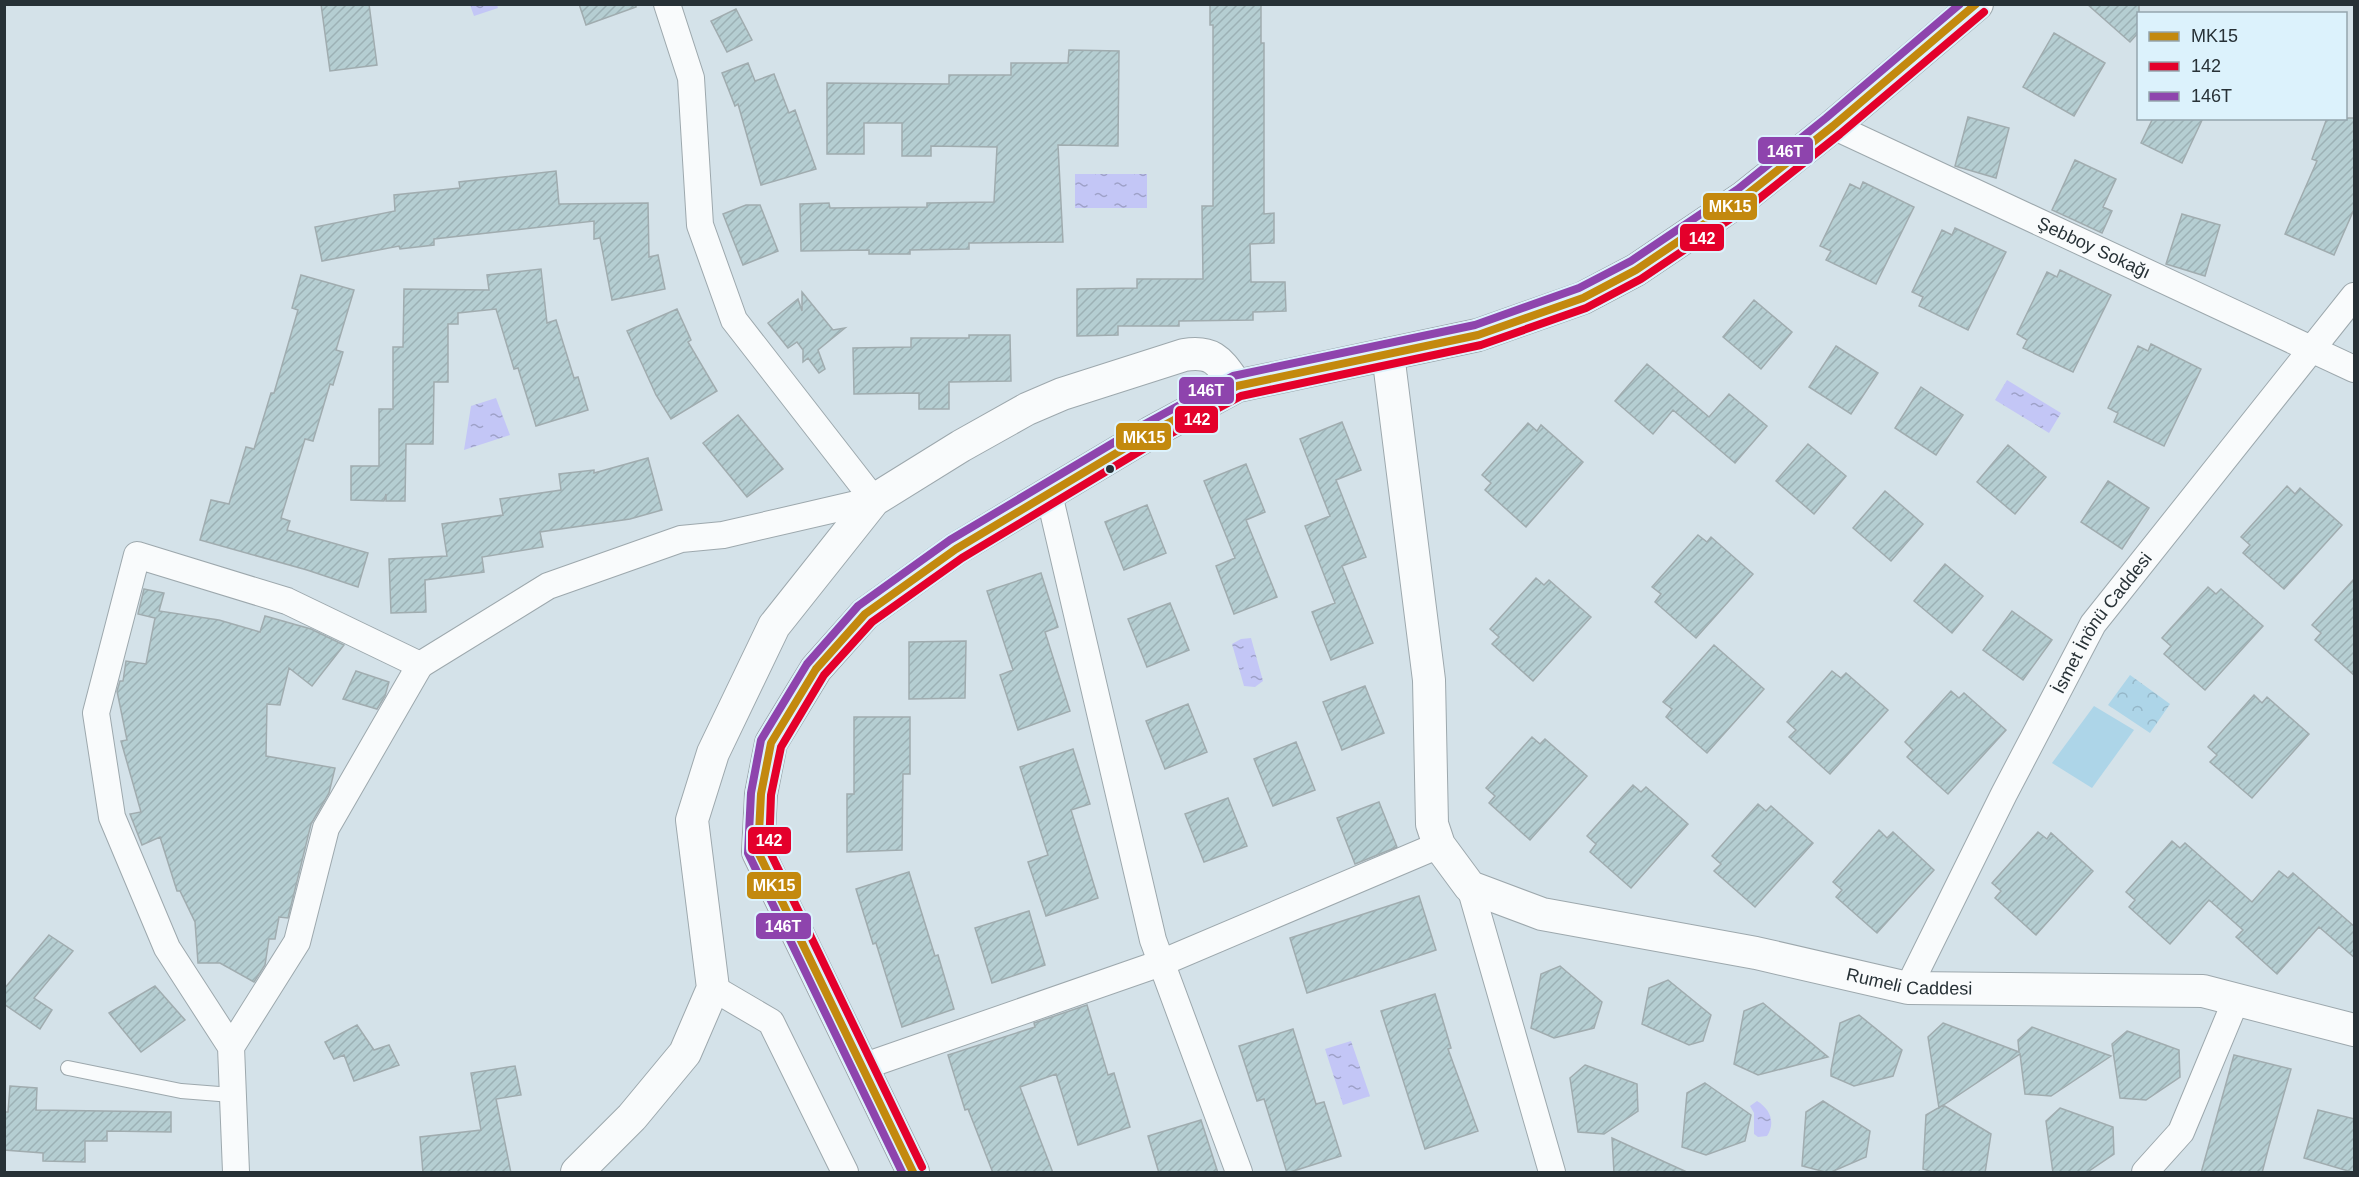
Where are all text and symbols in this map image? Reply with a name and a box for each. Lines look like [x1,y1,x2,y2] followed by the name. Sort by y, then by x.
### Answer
[2137,12,2347,120] legend
[2191,26,2238,46] text: MK15
[2191,56,2221,76] text: 142
[2191,86,2232,106] text: 146T
[1757,136,1814,165] line badge: 146T
[1767,143,1803,160] text: 146T
[1702,192,1758,221] line badge: MK15
[1709,198,1751,215] text: MK15
[2034,213,2154,283] street label: Şebboy Sokağı
[1679,223,1725,252] line badge: 142
[1689,230,1715,247] text: 142
[1178,376,1235,405] line badge: 146T
[1188,382,1224,399] text: 146T
[1174,405,1219,434] line badge: 142
[1184,411,1210,428] text: 142
[1115,422,1172,451] line badge: MK15
[1123,429,1165,446] text: MK15
[1104,463,1116,475] unlabelled marker
[2048,549,2156,697] street label: İsmet İnönü Caddesi
[747,826,792,855] line badge: 142
[756,832,782,849] text: 142
[746,871,802,900] line badge: MK15
[753,877,795,894] text: MK15
[755,912,812,940] line badge: 146T
[765,918,801,935] text: 146T
[1844,964,1972,999] street label: Rumeli Caddesi

